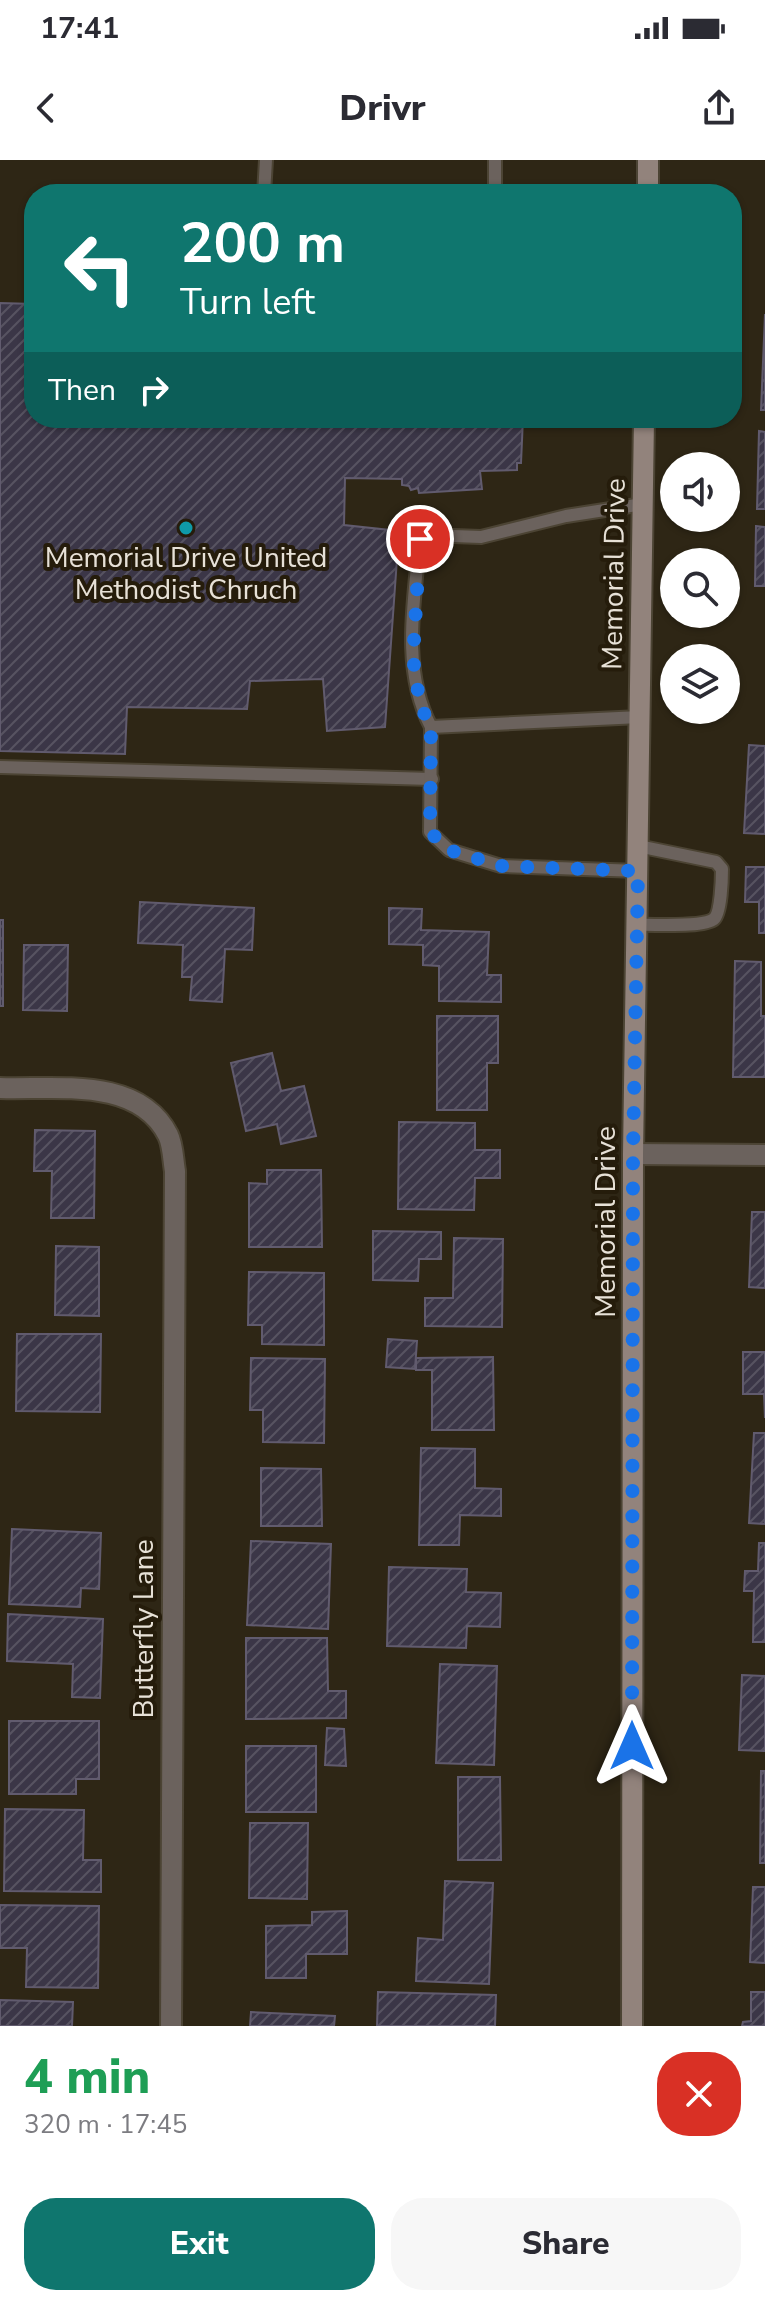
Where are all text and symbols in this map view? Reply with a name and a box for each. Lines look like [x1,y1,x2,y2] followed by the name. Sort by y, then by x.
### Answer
[40,8,119,49] text: 17:41
[339,84,426,133] text: Drivr
[24,86,68,130] icon: back
[697,86,741,130] icon: share
[180,205,345,282] text: 200 m
[48,216,152,320] icon: left
[180,278,315,327] text: Turn left
[132,368,176,412] icon: right
[48,370,116,411] text: Then
[660,452,740,724] map controls
[660,452,740,532] button: sound
[593,478,635,670] street label: Memorial Drive
[386,505,454,573] pin
[398,517,442,561] icon: arrive
[177,519,195,537] marker: Memorial Drive United Methodist Chruch
[45,539,327,609] place label: Memorial Drive United Methodist Chruch
[660,548,740,628] button: search
[660,644,740,724] button: layers
[587,1126,625,1318] street label: Memorial Drive
[125,1539,163,1719] street label: Butterfly Lane
[590,1704,674,1788] position arrow
[24,2044,150,2110] text: 4 min
[657,2052,741,2136] button: close
[24,2107,187,2142] text: 320 m · 17:45
[24,2198,375,2290] button: Exit
[391,2198,741,2290] button: Share

